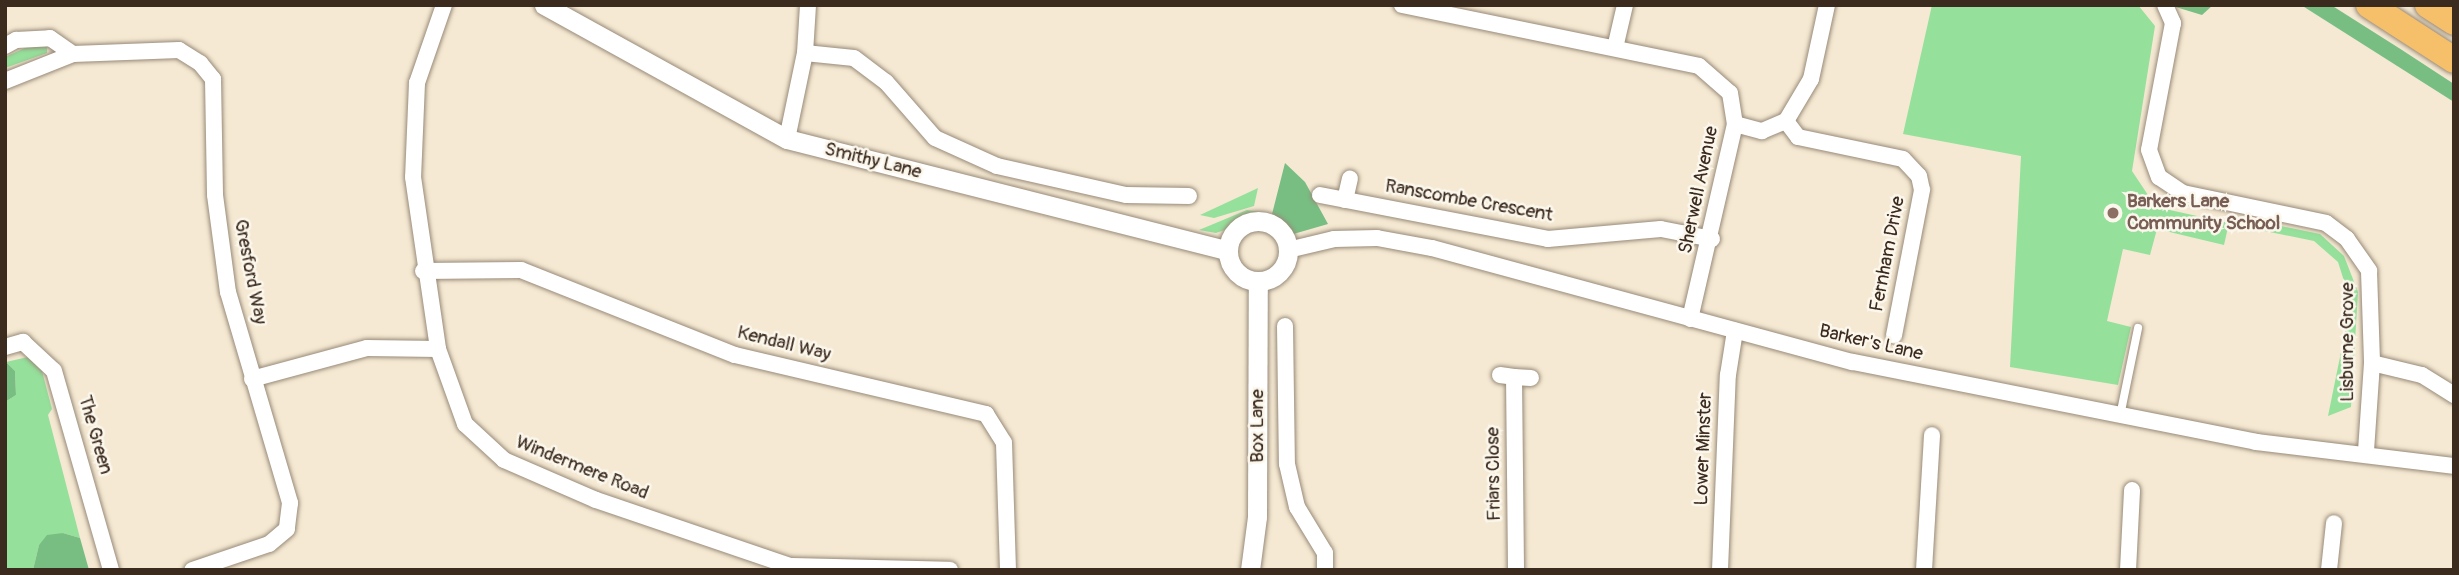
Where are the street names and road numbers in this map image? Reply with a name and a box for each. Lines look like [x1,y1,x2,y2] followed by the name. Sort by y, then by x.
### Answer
[1674,124,1724,256] street label: Sherwell Avenue
[822,138,924,184] street label: Smithy Lane
[1383,175,1555,227] street label: Ranscombe Crescent
[1866,194,1910,314] street label: Fernham Drive
[229,217,271,327] street label: Gresford Way
[2337,282,2359,402] street label: Lisburne Grove
[1817,320,1925,366] street label: Barker's Lane
[735,321,833,367] street label: Kendall Way
[1247,389,1269,463] street label: Box Lane
[1691,392,1717,506] street label: Lower Minster
[73,393,117,477] street label: The Green
[1482,427,1506,521] street label: Friars Close
[512,431,652,505] street label: Windermere Road

